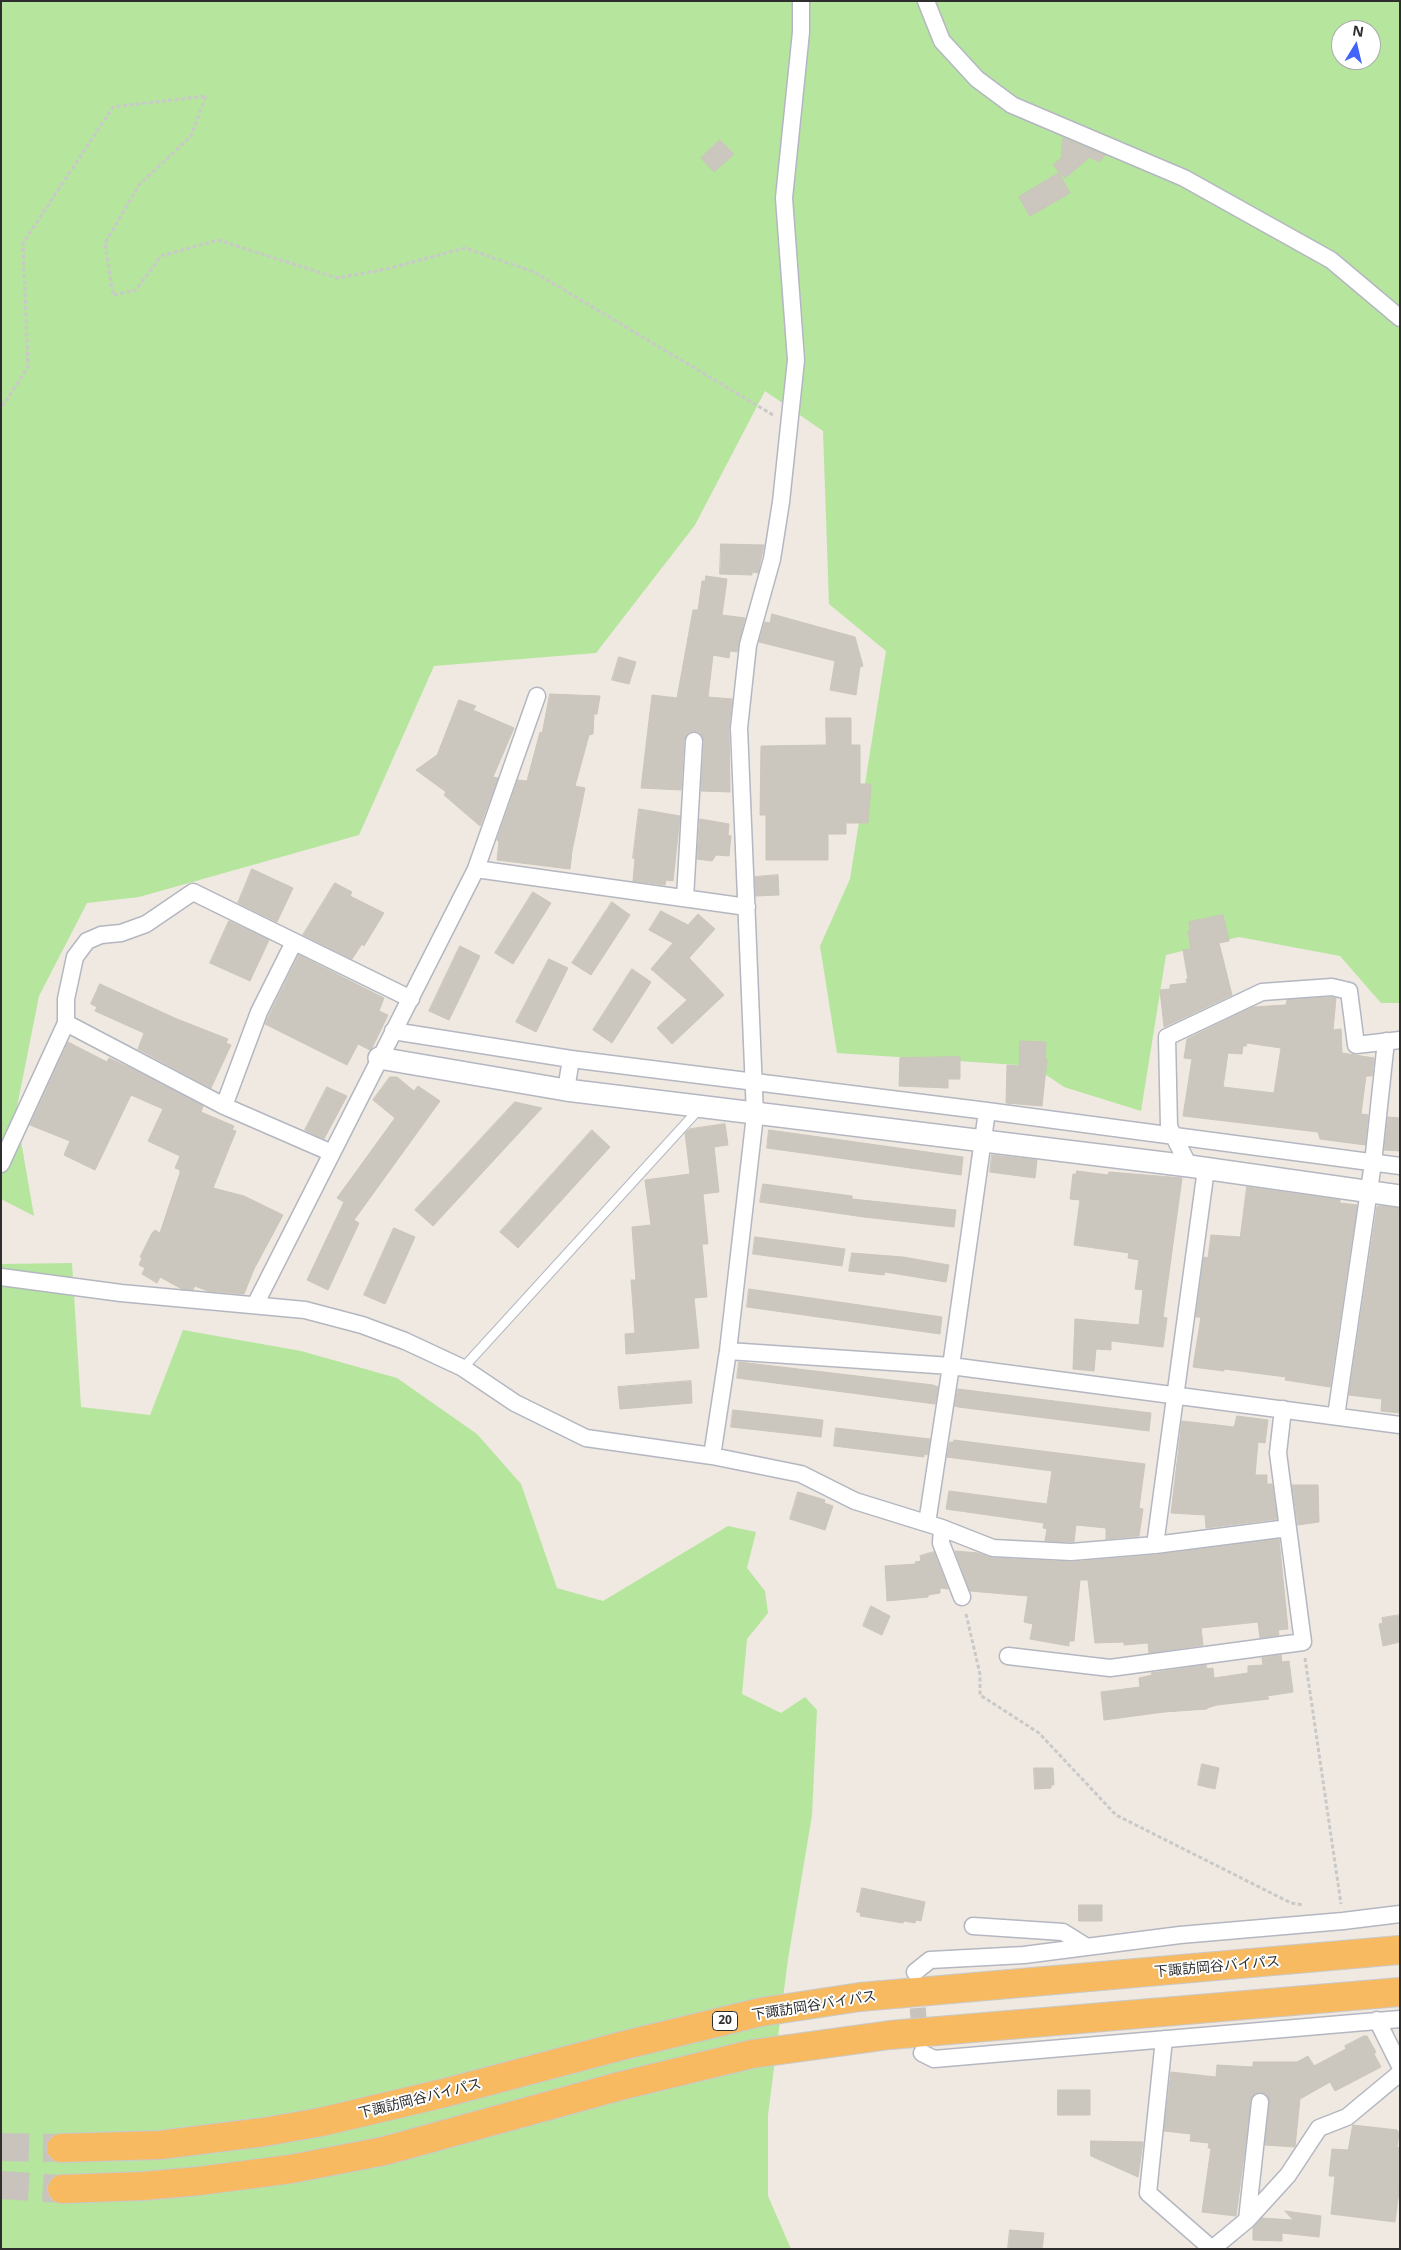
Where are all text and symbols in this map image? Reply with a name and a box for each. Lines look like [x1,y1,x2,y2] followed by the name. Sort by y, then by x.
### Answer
[1331,20,1381,70] north arrow
[1351,20,1365,41] text: N
[1154,1953,1280,1981] street label: 下諏訪岡谷バイパス
[750,1988,878,2024] street label: 下諏訪岡谷バイパス
[712,2012,738,2030] road number: 20
[357,2076,483,2122] street label: 下諏訪岡谷バイパス

